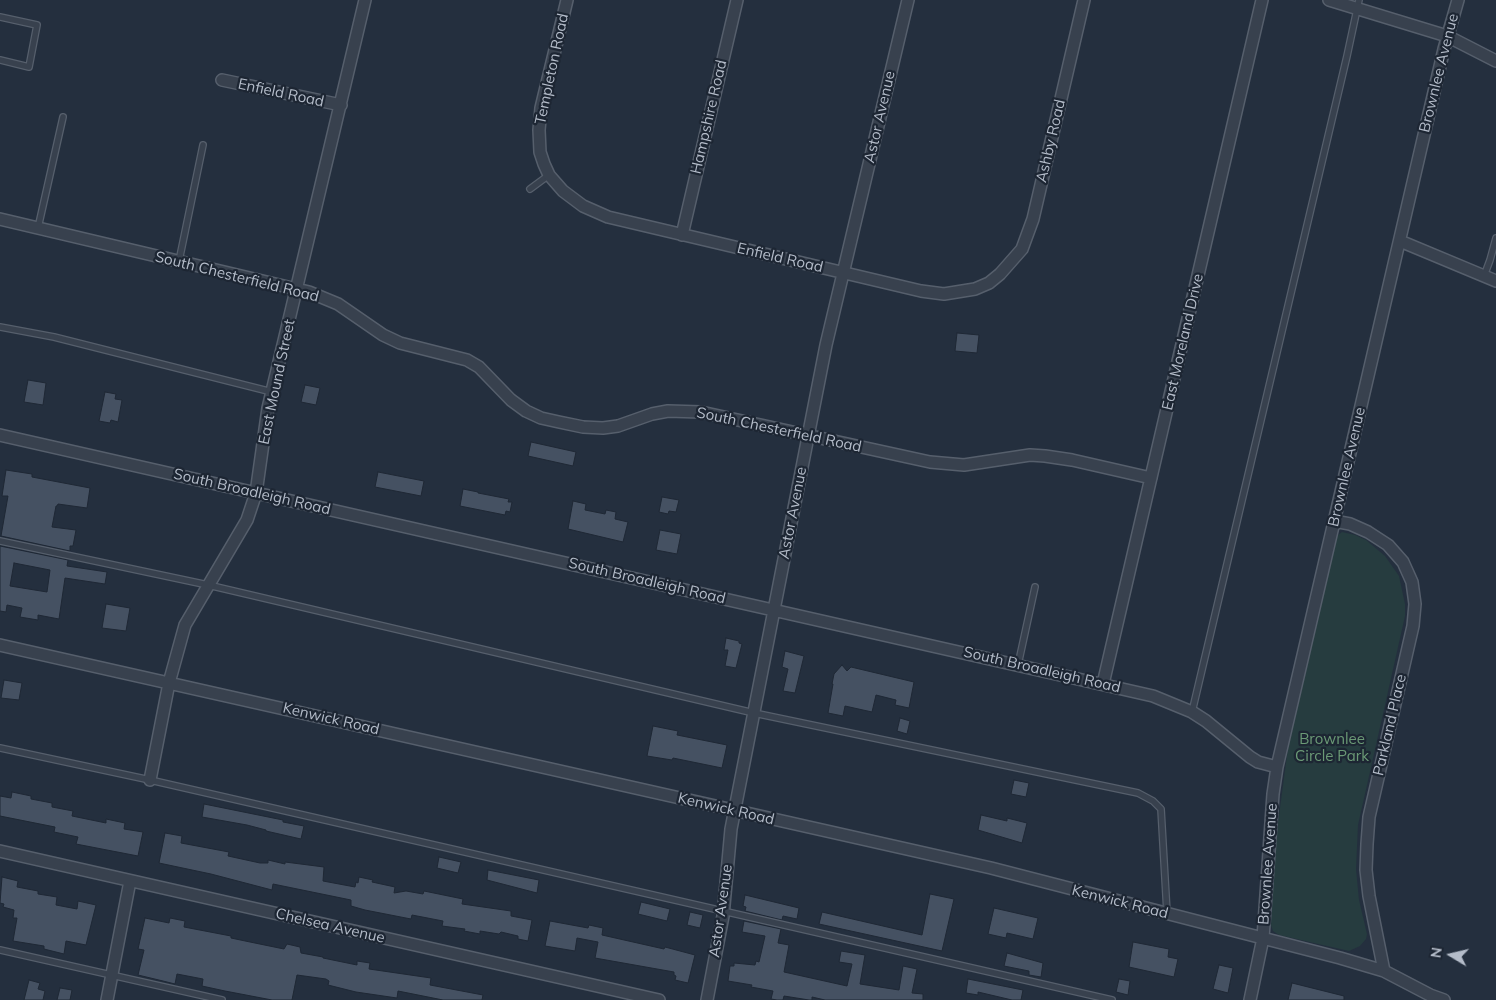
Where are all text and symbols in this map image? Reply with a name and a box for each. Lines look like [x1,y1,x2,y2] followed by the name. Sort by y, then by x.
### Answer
[531,12,573,126] street label: Templeton Road
[1416,12,1462,134] street label: Brownlee Avenue
[687,58,731,176] street label: Hampshire Road
[861,69,899,165] street label: Astor Avenue
[236,75,326,111] street label: Enfield Road
[1033,98,1069,184] street label: Ashby Road
[735,239,825,277] street label: Enfield Road
[153,248,321,306] street label: South Chesterfield Road
[1159,272,1207,412] street label: East Moreland Drive
[255,318,299,446] street label: East Mound Street
[695,404,863,456] street label: South Chesterfield Road
[1325,406,1369,528] street label: Brownlee Avenue
[172,465,332,519] street label: South Broadleigh Road
[775,465,811,561] street label: Astor Avenue
[567,554,727,608] street label: South Broadleigh Road
[962,643,1122,697] street label: South Broadleigh Road
[1370,672,1410,778] street label: Parkland Place
[281,699,381,739] street label: Kenwick Road
[1295,730,1369,765] park label: Brownlee Circle Park
[676,789,776,829] street label: Kenwick Road
[1255,803,1281,925] street label: Brownlee Avenue
[706,863,736,959] street label: Astor Avenue
[1070,881,1170,923] street label: Kenwick Road
[274,905,386,947] street label: Chelsea Avenue
[1426,930,1476,980] north arrow
[1426,946,1446,959] text: N

